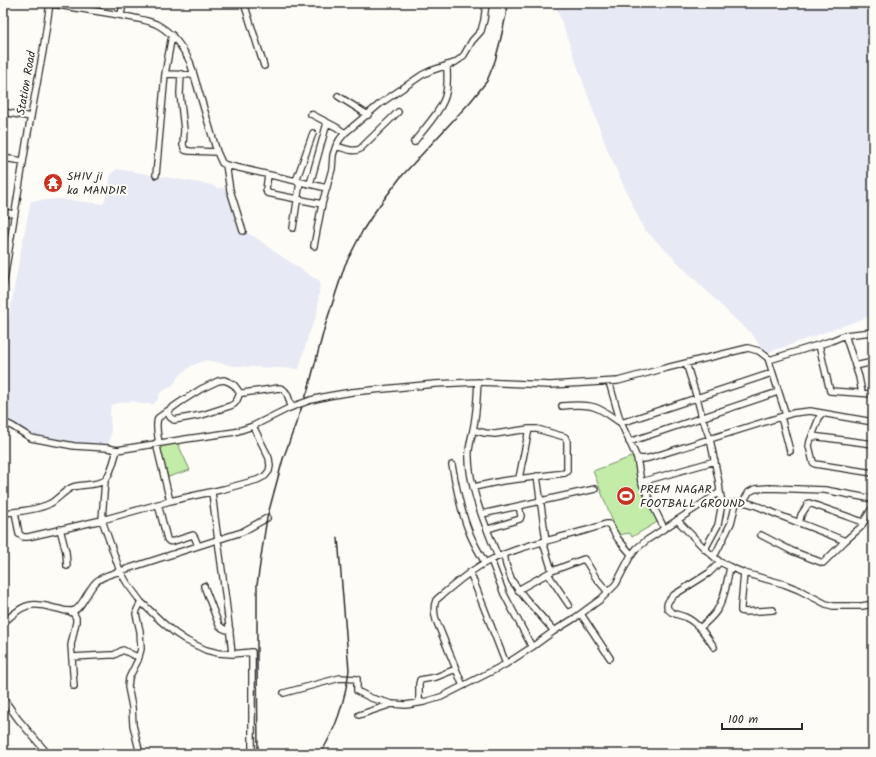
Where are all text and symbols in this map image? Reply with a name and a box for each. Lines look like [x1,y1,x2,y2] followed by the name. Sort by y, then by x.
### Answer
[12,49,42,117] street label: Station Road
[67,167,126,200] place label: SHIV ji ka MANDIR
[42,172,64,194] temple icon: SHIV ji ka MANDIR
[640,480,745,513] place label: PREM NAGAR FOOTBALL GROUND
[615,485,637,507] sports icon: PREM NAGAR FOOTBALL GROUND
[722,705,802,731] scale bar
[728,710,759,729] text: 100 m

